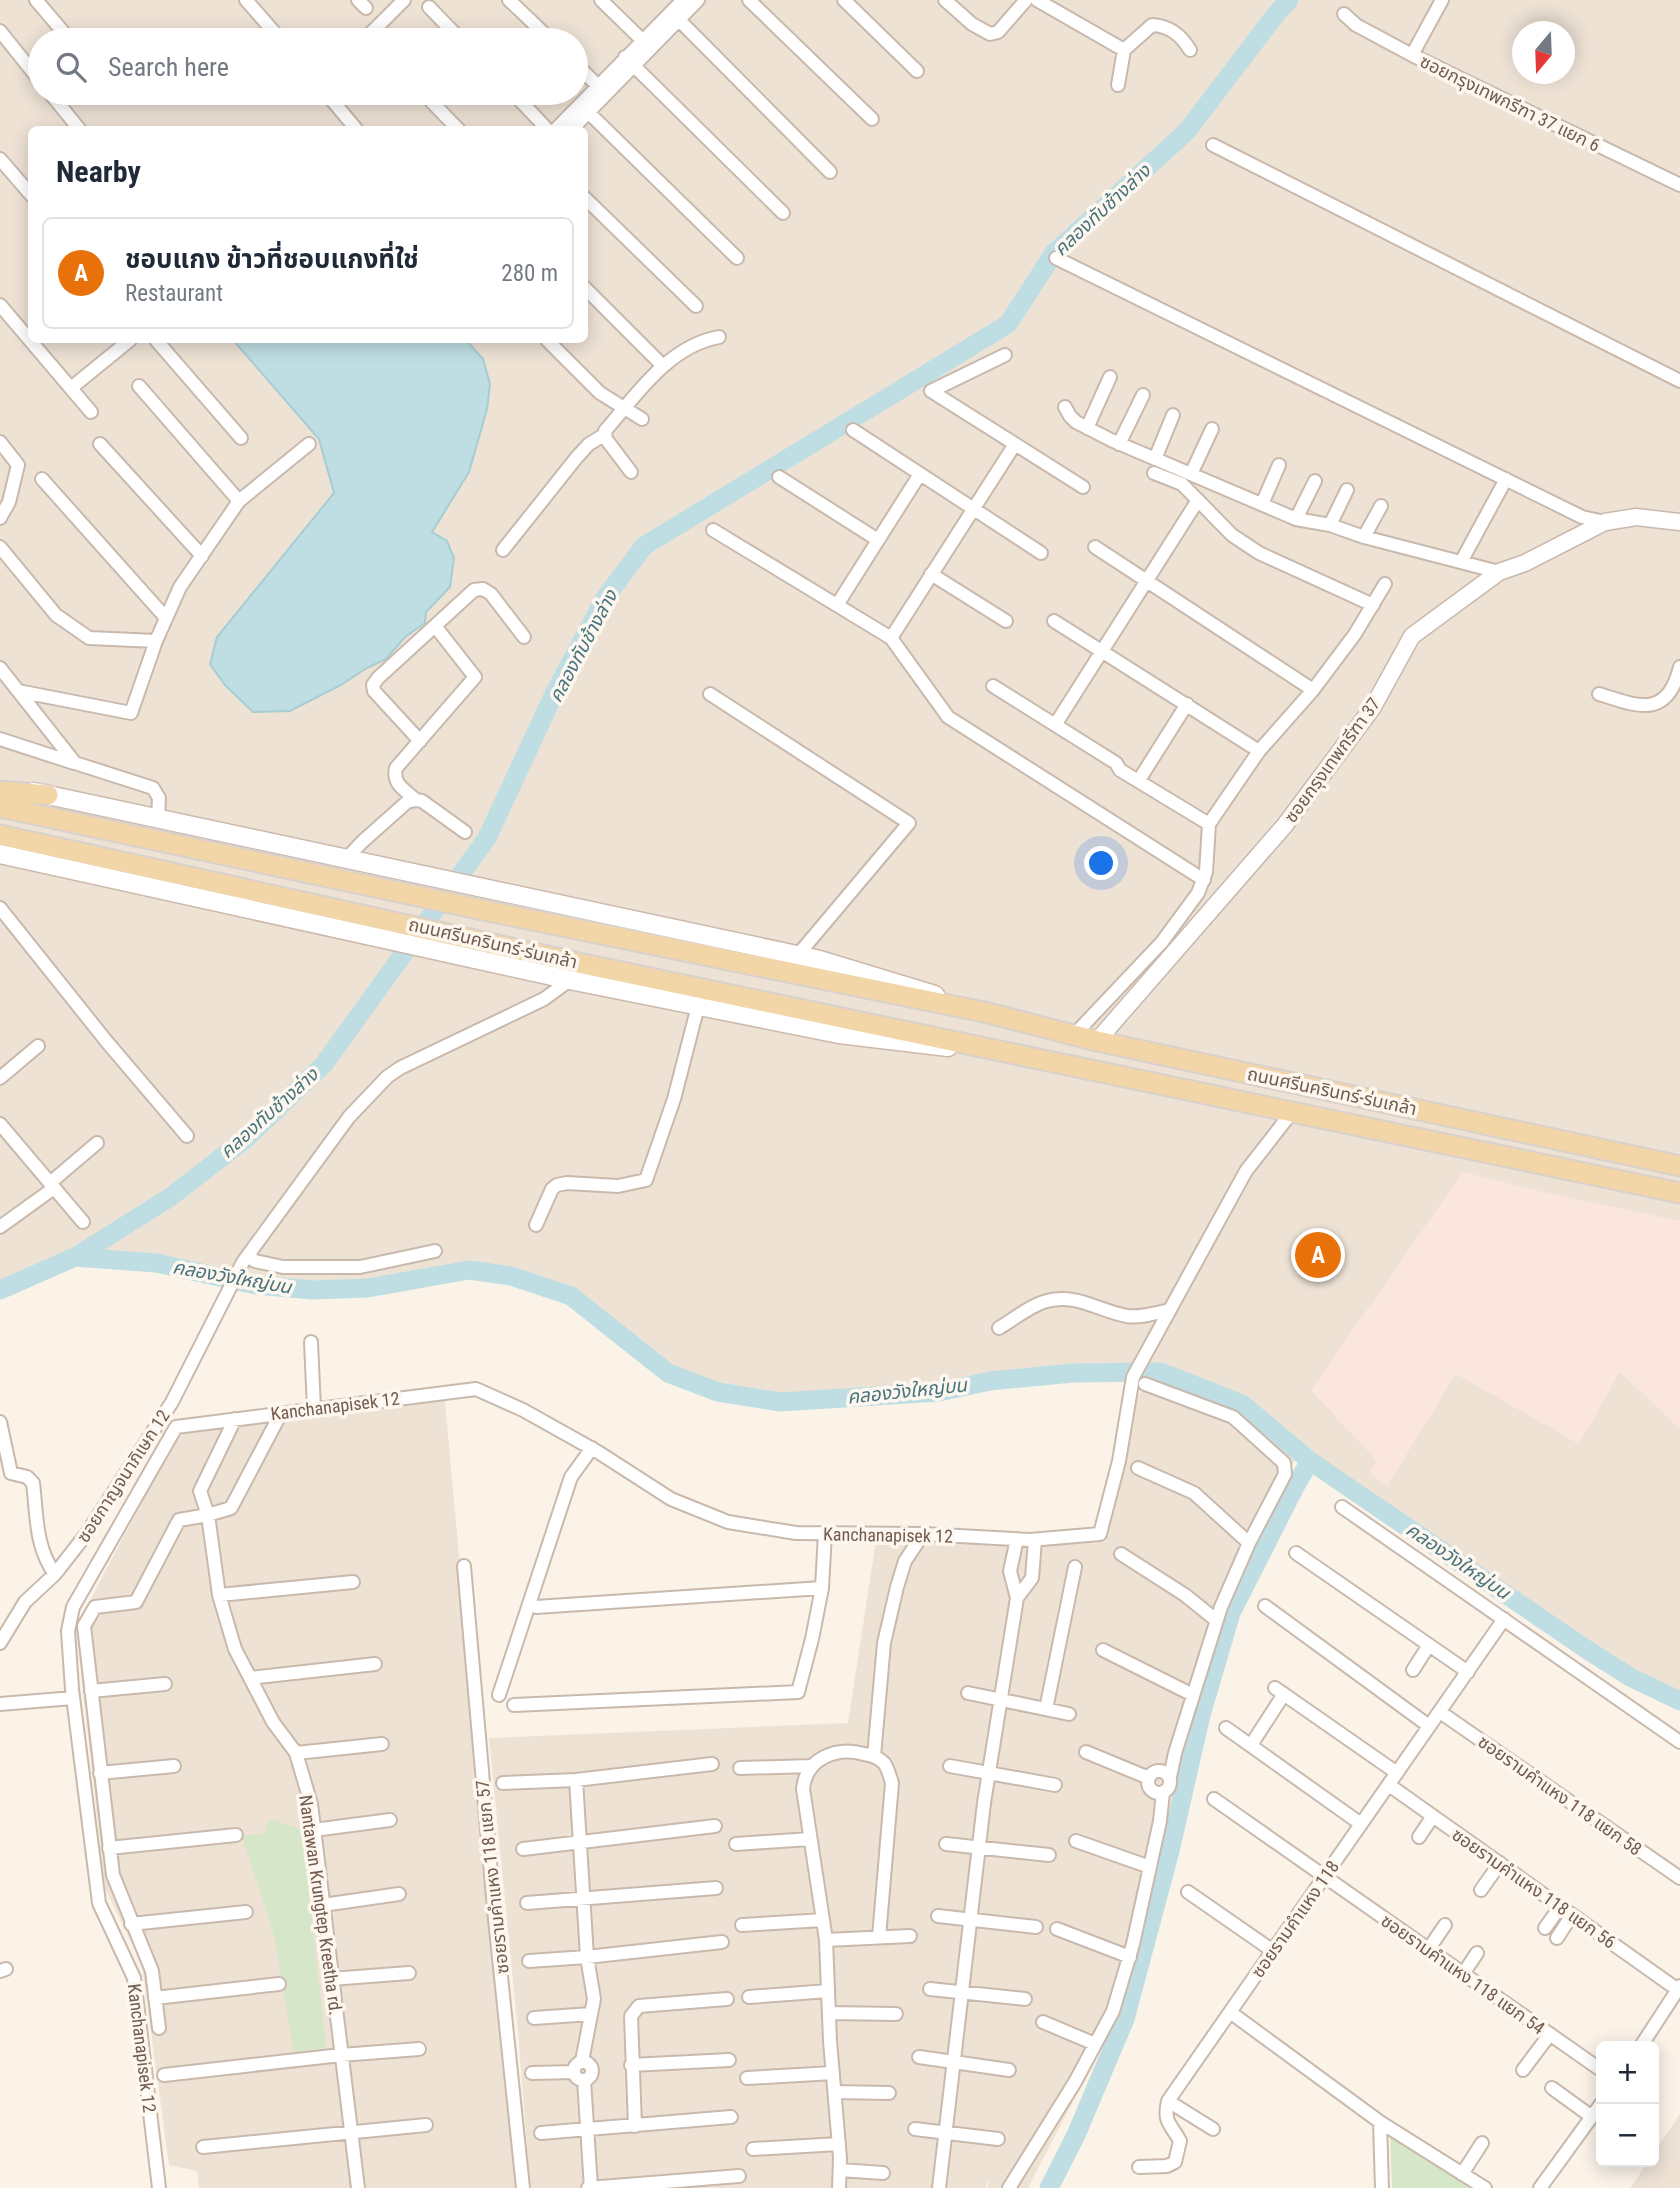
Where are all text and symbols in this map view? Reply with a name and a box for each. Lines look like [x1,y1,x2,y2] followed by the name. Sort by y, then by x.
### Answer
[1512,21,1575,84] north arrow
[28,28,588,105] search box
[52,48,90,86] icon: search
[1416,50,1603,157] street label: ซอยกรุงเทพกรีฑา 37 แยก 6
[108,52,229,82] text: Search here
[56,154,141,189] text: Nearby
[1049,159,1156,261] water label: คลองทับช้างล่าง
[125,244,419,274] text: ชอบแกง ข้าวที่ชอบแกงที่ใช่
[74,260,88,287] text: A
[501,260,558,287] text: 280 m
[125,280,223,307] text: Restaurant
[544,585,623,706] water label: คลองทับช้างล่าง
[1280,693,1385,827] street label: ซอยกรุงเทพกรีฑา 37
[1084,846,1118,880] your location
[407,913,579,973] street label: ถนนศรีนครินทร์-ร่มเกล้า
[215,1063,323,1163] water label: คลองทับช้างล่าง
[1245,1063,1419,1119] street label: ถนนศรีนครินทร์-ร่มเกล้า
[1295,1229,1341,1281] pin: A
[171,1255,295,1299] water label: คลองวังใหญ่บน
[846,1373,969,1409] water label: คลองวังใหญ่บน
[269,1388,401,1424] street label: Kanchanapisek 12
[72,1406,174,1546] street label: ซอยกาญจนาภิเษก 12
[1402,1518,1515,1605] water label: คลองวังใหญ่บน
[823,1523,953,1547] street label: Kanchanapisek 12
[1474,1730,1646,1860] street label: ซอยรามคำแหง 118 แยก 58
[471,1779,513,1975] street label: ซอยรามคำแหง 118 แยก 57
[295,1794,347,2016] street label: Nantawan Krungtep Kreetha rd.
[1448,1823,1620,1953] street label: ซอยรามคำแหง 118 แยก 56
[1247,1857,1343,1981] street label: ซอยรามคำแหง 118
[1377,1909,1549,2039] street label: ซอยรามคำแหง 118 แยก 54
[124,1982,160,2114] street label: Kanchanapisek 12
[1596,2041,1659,2167] map controls
[1596,2041,1659,2104] button: +
[1596,2104,1659,2167] button: −

